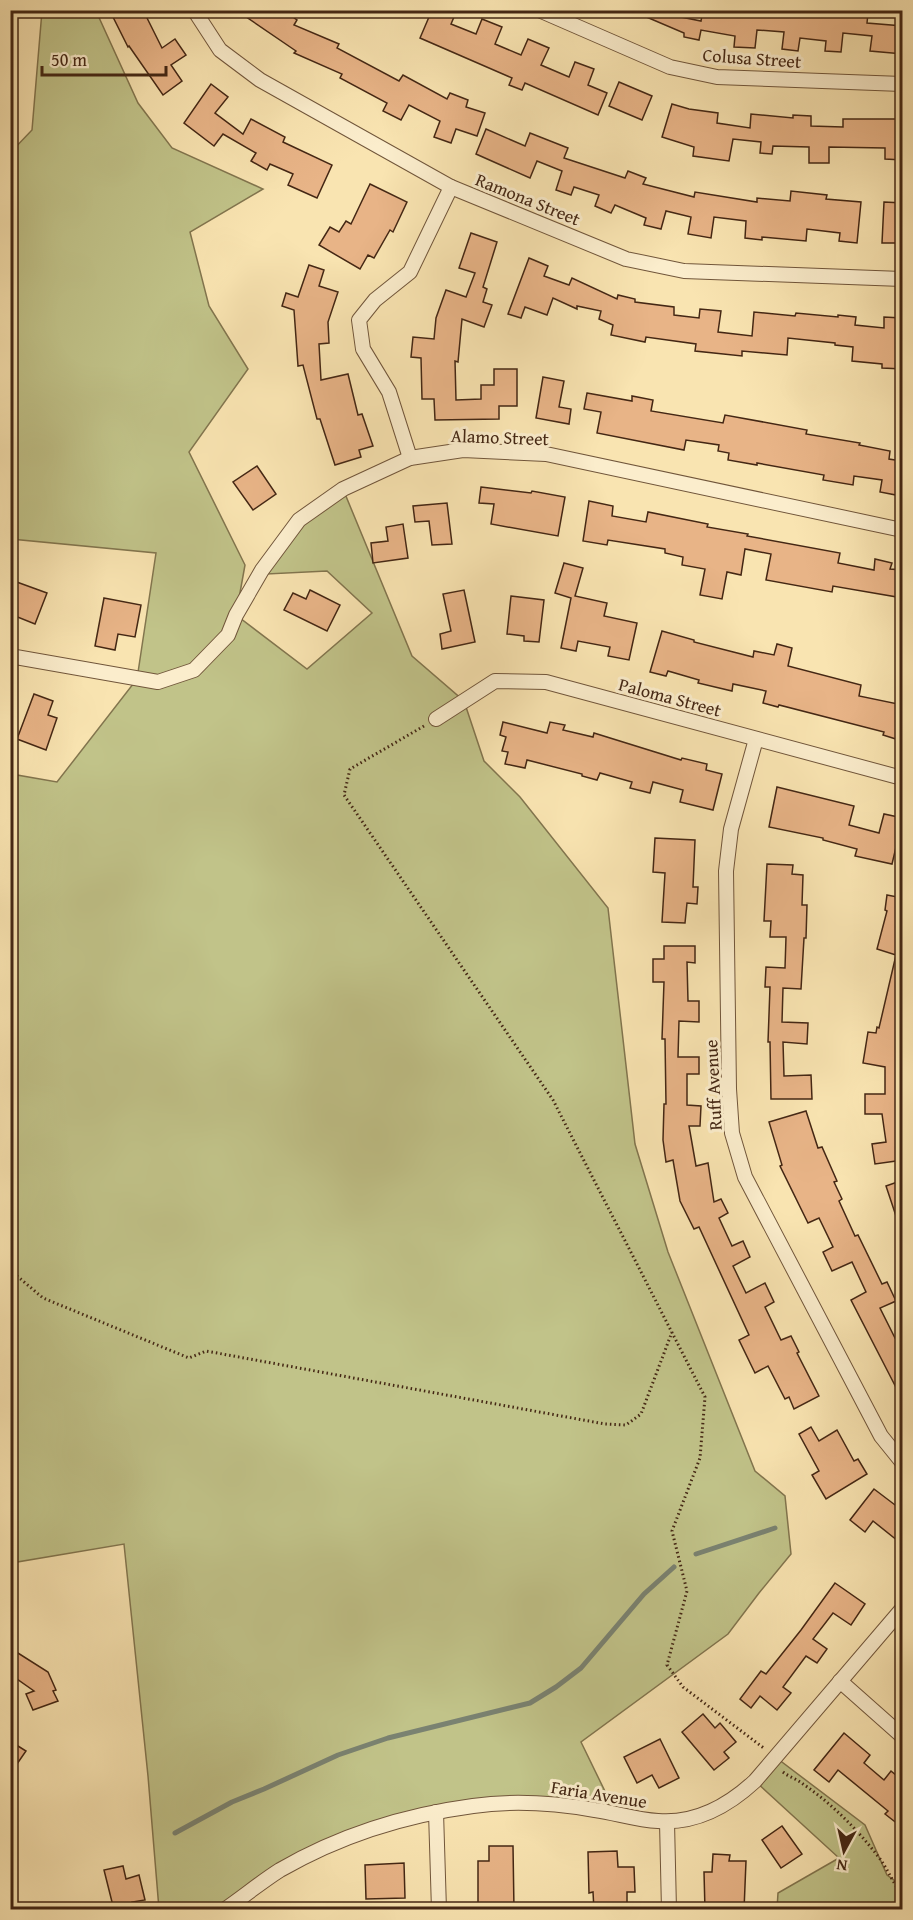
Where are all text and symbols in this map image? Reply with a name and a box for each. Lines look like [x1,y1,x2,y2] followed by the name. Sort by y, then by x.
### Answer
[42,39,166,77] scale bar
[702,41,803,75] street label: Colusa Street
[51,46,87,73] text: 50 m
[472,166,585,233] street label: Ramona Street
[451,422,550,452] street label: Alamo Street
[616,670,725,724] street label: Paloma Street
[697,1039,729,1131] street label: Ruff Avenue
[549,1773,649,1815] street label: Faria Avenue
[814,1821,874,1881] north arrow
[835,1853,849,1878] text: N

